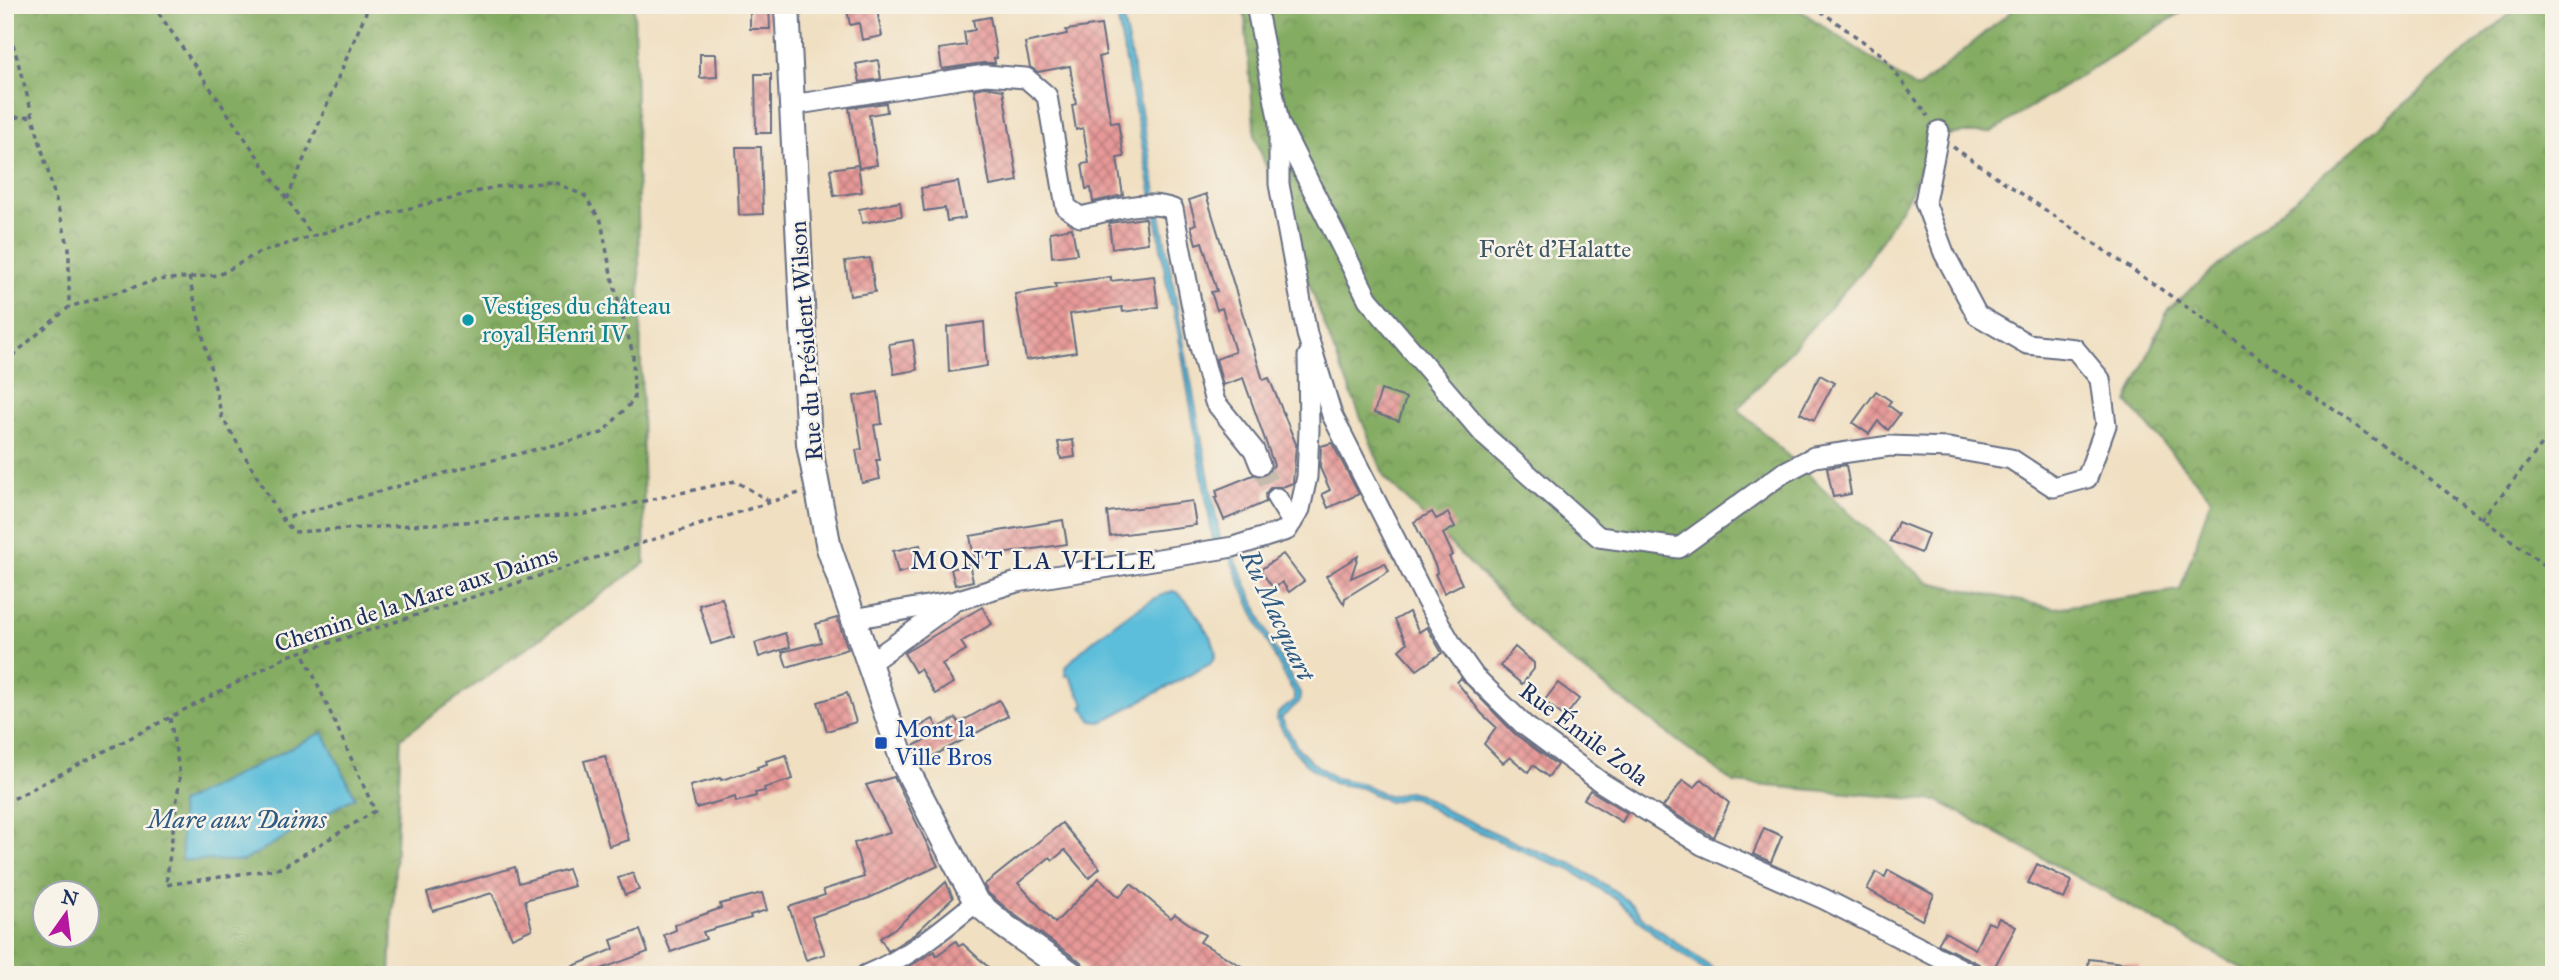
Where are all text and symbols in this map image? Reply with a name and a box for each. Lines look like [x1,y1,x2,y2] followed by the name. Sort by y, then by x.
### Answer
[783,220,829,462] street label: Rue du Président Wilson
[1479,234,1631,264] park label: Forêt d'Halatte
[481,291,671,349] place label: Vestiges du château royal Henri IV
[460,312,476,328] marker: Vestiges du château royal Henri IV
[271,539,561,659] street label: Chemin de la Mare aux Daims
[911,544,1157,576] district label: MONT LA VILLE
[1233,544,1323,687] water label: Ru Macquart
[1514,676,1655,793] street label: Rue Émile Zola
[894,714,992,772] place label: Mont la Ville Bros
[873,735,889,751] marker: Mont la Ville Bros
[145,803,327,835] water label: Mare aux Daims
[32,878,102,948] north arrow
[59,885,81,911] text: N

